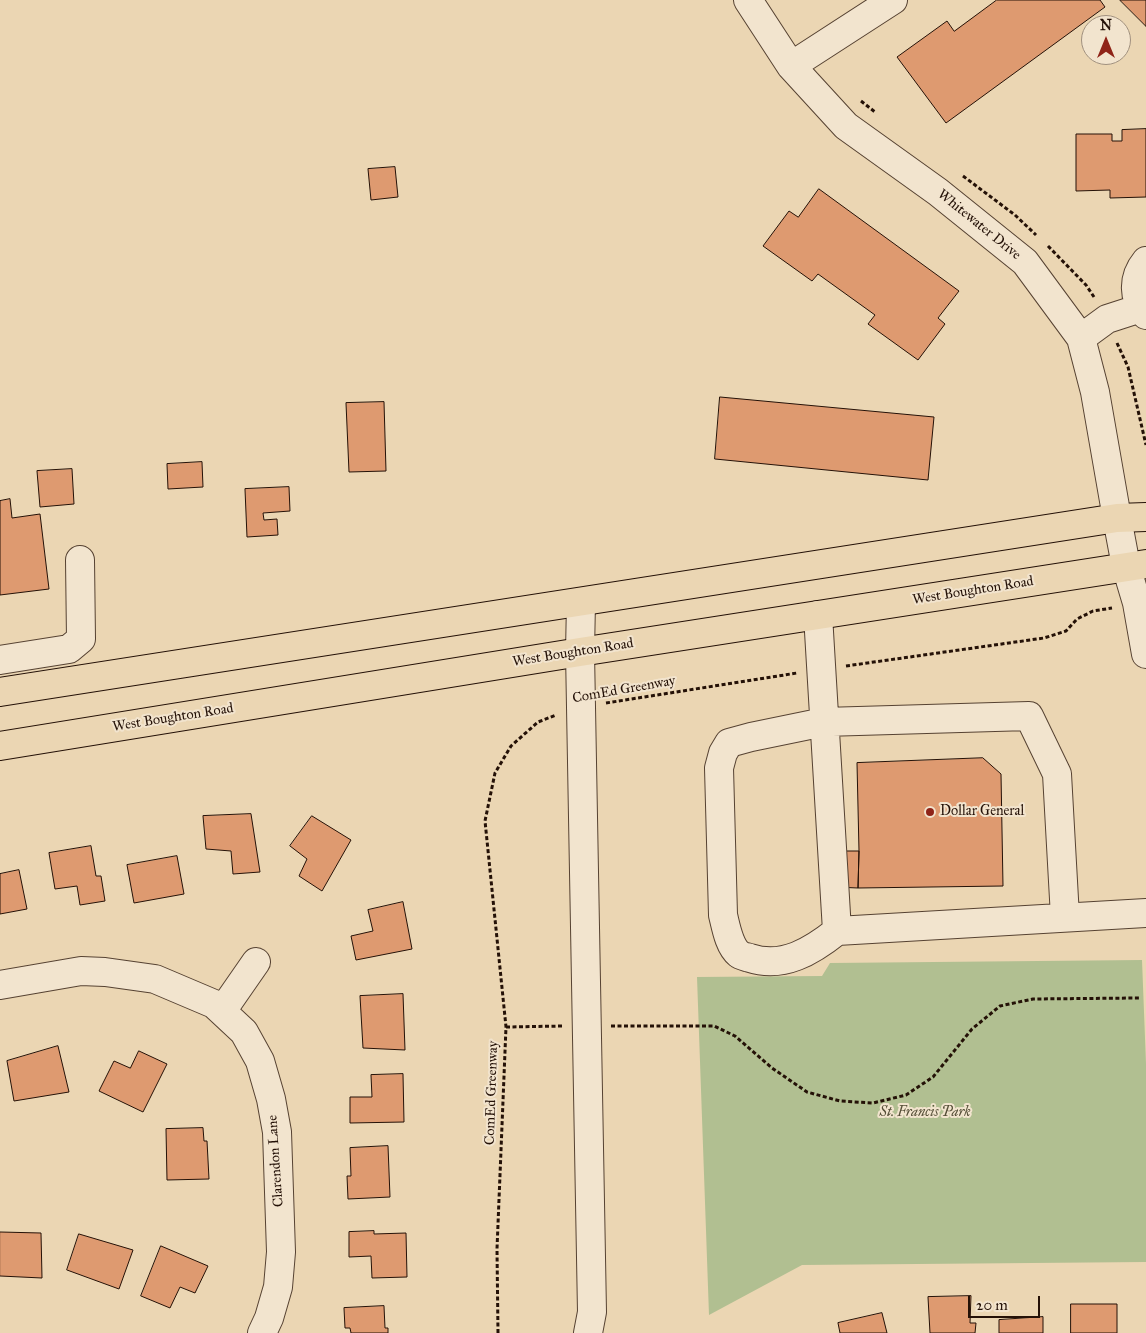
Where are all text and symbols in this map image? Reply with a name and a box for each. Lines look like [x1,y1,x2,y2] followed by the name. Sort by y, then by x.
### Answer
[1081,15,1131,65] north arrow
[1100,17,1112,34] text: N
[934,186,1024,264] street label: Whitewater Drive
[911,573,1035,609] street label: West Boughton Road
[511,635,635,671] street label: West Boughton Road
[571,673,677,707] street label: ComEd Greenway
[111,700,235,736] street label: West Boughton Road
[940,804,1024,820] place label: Dollar General
[924,806,936,818] marker: Dollar General
[482,1041,502,1145] street label: ComEd Greenway
[879,1105,971,1121] park label: St. Francis Park
[264,1114,288,1208] street label: Clarendon Lane
[971,1286,1044,1318] scale bar
[976,1296,1008,1314] text: 20 m

